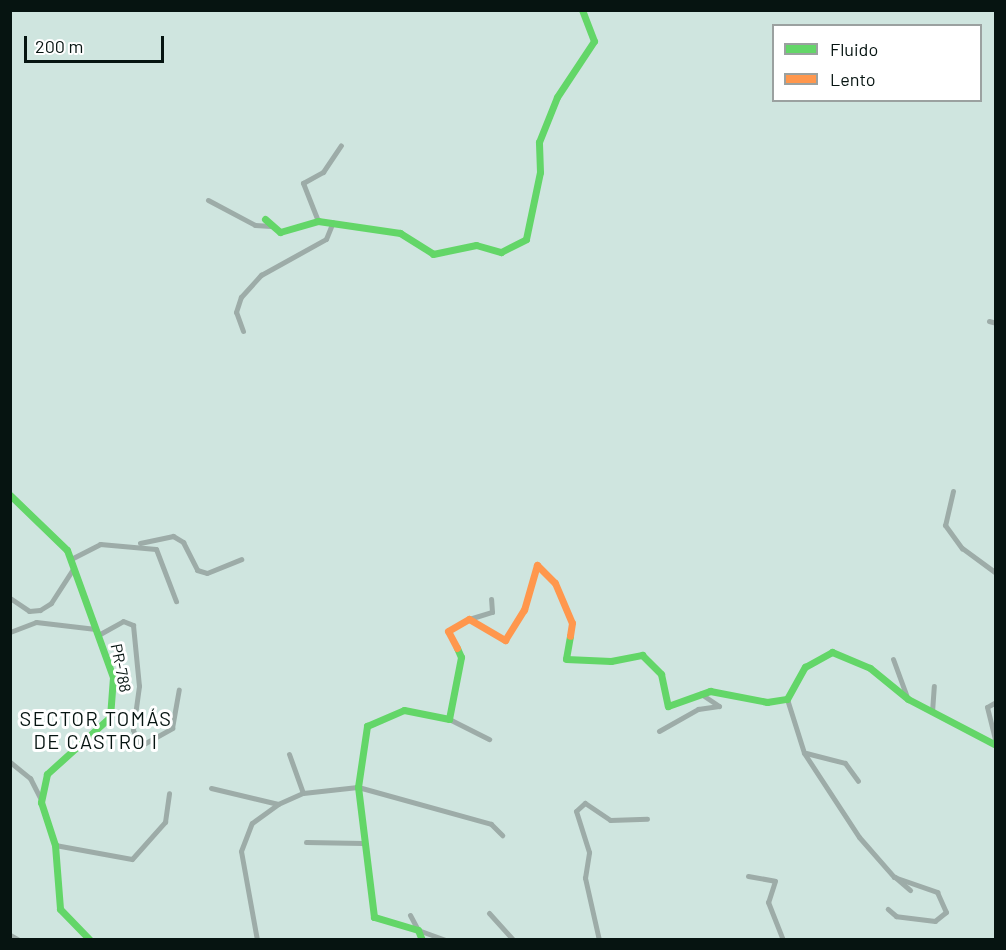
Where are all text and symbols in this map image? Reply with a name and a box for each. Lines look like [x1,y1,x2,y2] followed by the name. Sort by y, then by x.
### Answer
[27,24,166,62] scale bar
[772,24,982,102] legend
[35,35,83,57] text: 200 m
[830,38,878,60] text: Fluido
[830,68,876,90] text: Lento
[107,642,135,694] street label: PR-788
[19,706,173,753] district label: SECTOR TOMÁS DE CASTRO I

